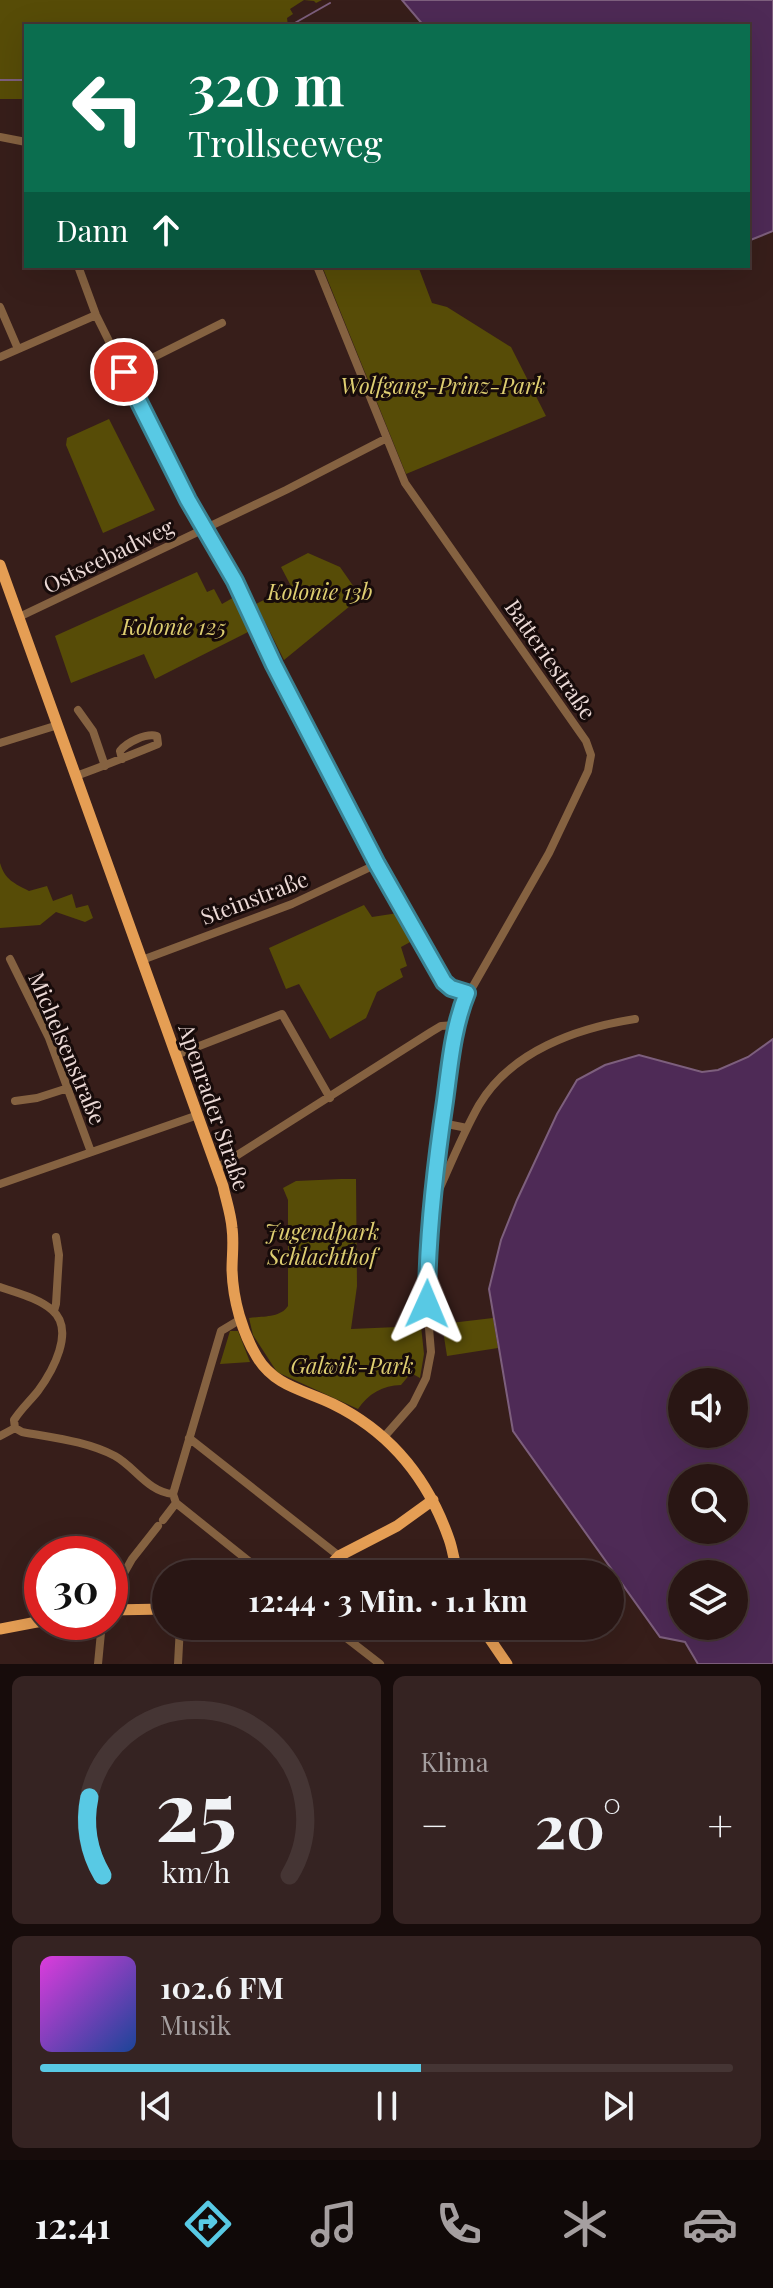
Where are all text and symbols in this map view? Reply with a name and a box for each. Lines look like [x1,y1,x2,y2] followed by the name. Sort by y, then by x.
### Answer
[188,46,344,121] text: 320 m
[56,56,160,160] icon: left
[188,118,383,166] text: Trollseeweg
[144,208,188,252] icon: ahead
[56,210,128,250] text: Dann
[90,338,158,406] pin
[102,350,146,394] icon: arrive
[340,370,546,400] park label: Wolfgang-Prinz-Park
[38,510,179,600] street label: Ostseebadweg
[266,576,373,606] park label: Kolonie 13b
[498,593,604,725] street label: Batteriestraße
[121,611,226,641] park label: Kolonie 125
[196,863,312,931] street label: Steinstraße
[22,967,114,1129] street label: Michelsenstraße
[172,1019,258,1195] street label: Apenrader Straße
[265,1216,381,1271] park label: Jugendpark Schlachthof
[385,1262,469,1346] position arrow
[290,1350,414,1380] park label: Galwik-Park
[668,1368,748,1640] map controls
[668,1368,748,1448] button: sound
[668,1464,748,1544] button: search
[24,1536,128,1640] speed limit sign: 30
[668,1560,748,1640] button: layers
[248,1580,528,1620] text: 12:44 · 3 Min. · 1.1 km
[421,1744,489,1779] text: Klima
[155,1752,237,1863] text: 25
[535,1784,621,1864] text: 20°
[421,1794,449,1853] text: −
[707,1794,733,1853] text: +
[162,1852,231,1890] text: km/h
[160,1967,284,2007] text: 102.6 FM
[160,2007,231,2042] text: Musik
[134,2084,178,2128] icon: previous
[365,2084,409,2128] icon: pause
[596,2084,640,2128] icon: next
[180,2196,236,2252] icon: directions
[306,2196,362,2252] icon: music
[431,2196,487,2252] icon: phone
[557,2196,613,2252] icon: climate
[682,2196,738,2252] icon: car
[35,2200,111,2248] text: 12:41

